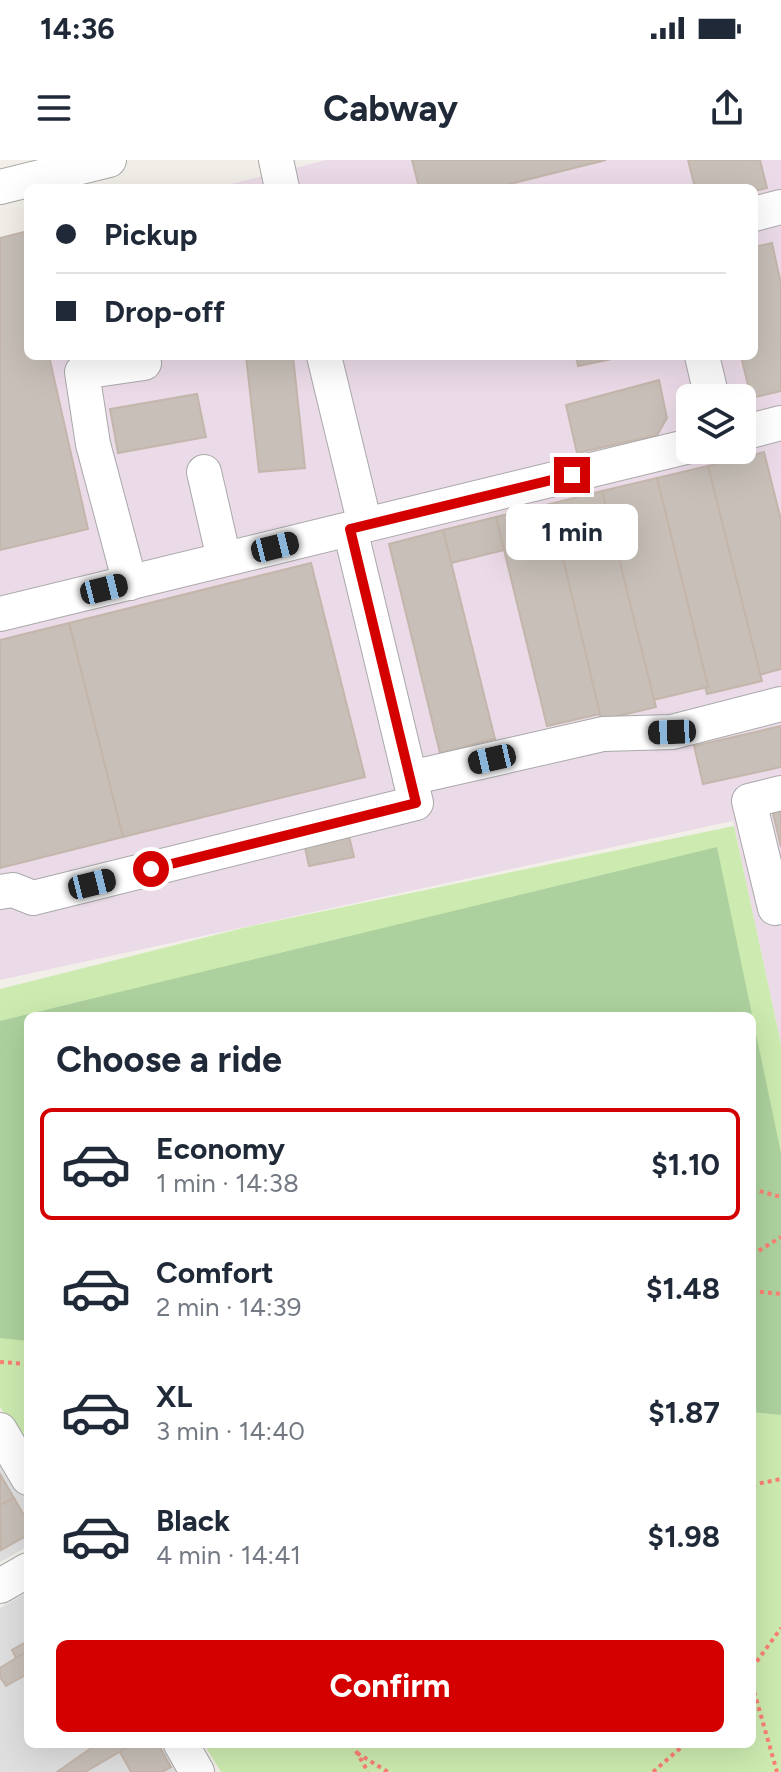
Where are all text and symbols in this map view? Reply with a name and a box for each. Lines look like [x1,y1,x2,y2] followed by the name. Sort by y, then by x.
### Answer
[40,10,115,47] text: 14:36
[32,86,76,130] icon: menu
[705,86,749,130] icon: share
[323,87,458,130] text: Cabway
[104,216,198,253] text: Pickup
[104,293,225,330] text: Drop-off
[676,384,756,464] map controls
[676,384,756,464] button: layers
[554,457,590,493] route end
[506,503,638,559] callout: 1 min
[541,516,603,548] text: 1 min
[249,530,301,564] car
[78,572,130,606] car
[648,719,696,745] car
[466,742,518,776] car
[133,851,169,887] route start
[66,867,118,901] car
[56,1038,282,1081] text: Choose a ride
[60,1128,132,1200] icon: car
[156,1130,285,1167] text: Economy
[651,1146,720,1183] text: $1.10
[156,1167,299,1199] text: 1 min · 14:38
[60,1252,132,1324] icon: car
[156,1254,274,1291] text: Comfort
[646,1270,720,1307] text: $1.48
[156,1291,301,1323] text: 2 min · 14:39
[60,1376,132,1448] icon: car
[156,1378,192,1415] text: XL
[648,1394,720,1431] text: $1.87
[156,1415,305,1447] text: 3 min · 14:40
[60,1500,132,1572] icon: car
[156,1502,230,1539] text: Black
[648,1518,720,1555] text: $1.98
[156,1539,301,1571] text: 4 min · 14:41
[56,1640,724,1732] button: Confirm

